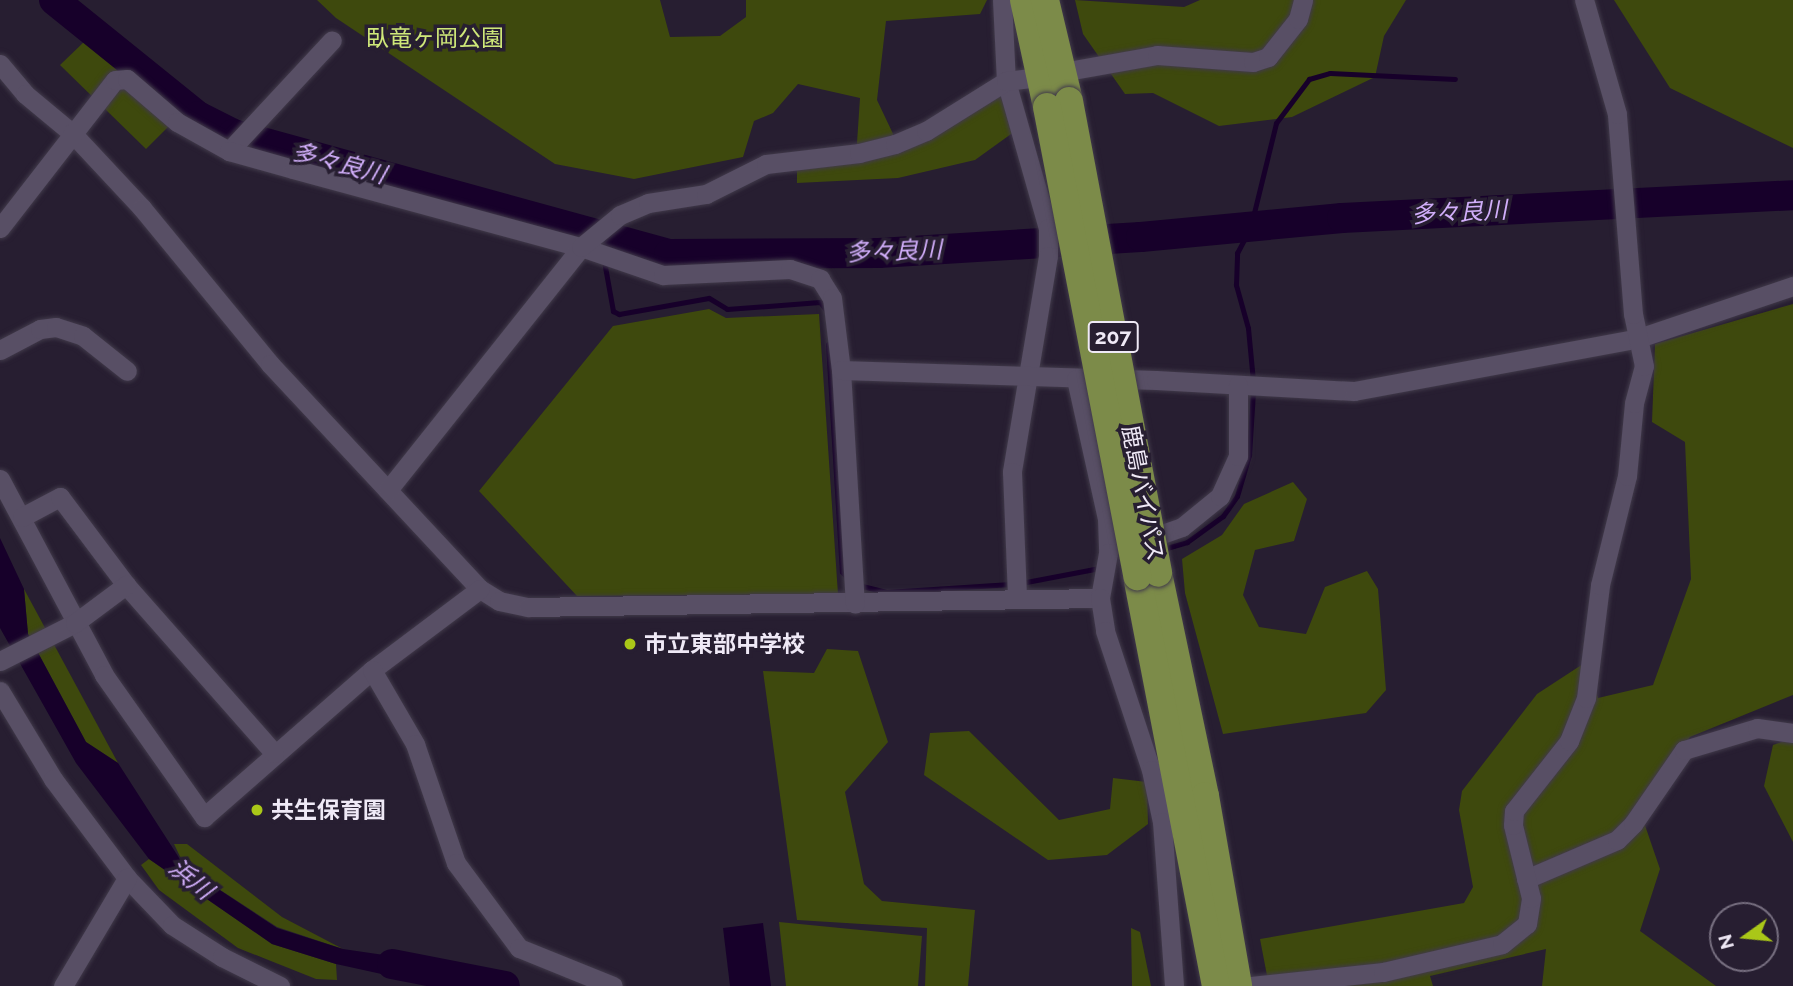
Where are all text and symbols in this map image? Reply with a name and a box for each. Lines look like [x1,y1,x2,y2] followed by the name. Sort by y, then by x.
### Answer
[366,24,504,52] park label: 臥竜ヶ岡公園
[289,137,389,189] water label: 多々良川
[1410,195,1508,229] water label: 多々良川
[846,235,942,267] water label: 多々良川
[1087,320,1139,354] road number: 207
[1116,423,1170,563] street label: 鹿島バイパス
[644,630,805,658] place label: 市立東部中学校
[622,636,638,652] marker: 市立東部中学校
[271,796,386,824] place label: 共生保育園
[249,802,265,818] marker: 共生保育園
[163,853,219,905] water label: 浜川
[1709,902,1779,972] north arrow
[1713,932,1738,952] text: N

